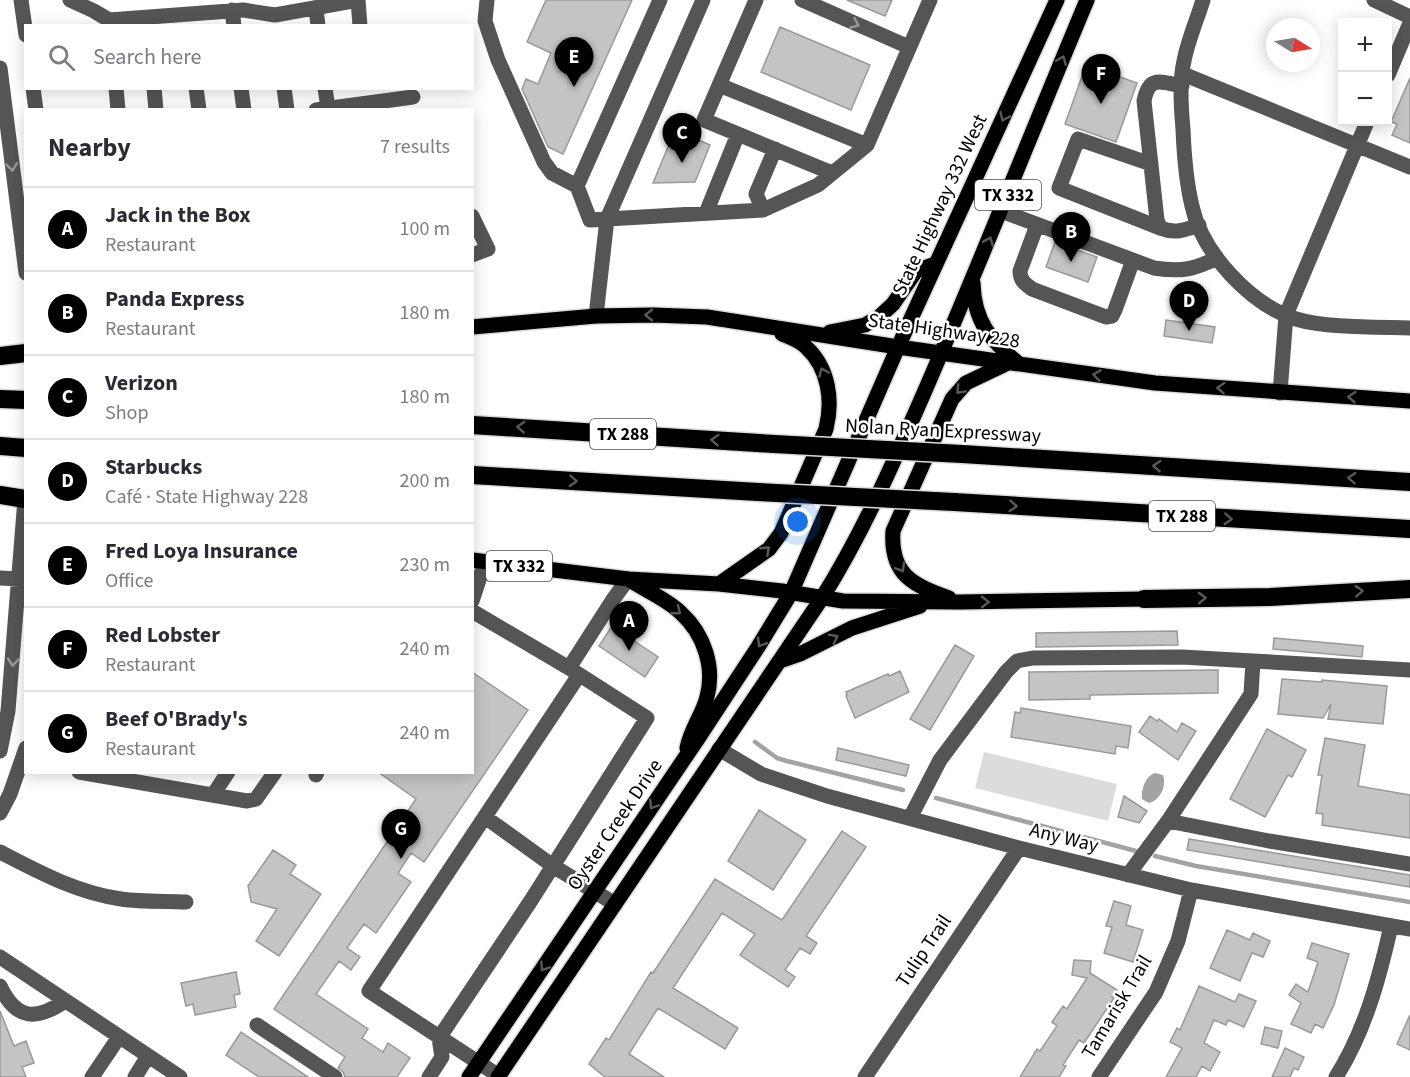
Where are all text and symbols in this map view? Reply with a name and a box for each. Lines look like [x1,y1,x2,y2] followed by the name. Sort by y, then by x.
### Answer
[849,17,860,29] one-way arrow
[1266,18,1320,72] north arrow
[1338,18,1392,126] map controls
[1338,18,1392,72] button: +
[24,24,474,90] search box
[554,38,594,87] pin: E
[45,41,78,74] icon: search
[93,41,201,73] text: Search here
[1082,54,1120,104] pin: F
[1055,55,1067,66] one-way arrow
[1338,72,1392,126] button: −
[886,109,995,300] street label: State Highway 332 West
[1000,111,1012,122] one-way arrow
[662,114,702,163] pin: C
[48,129,131,166] text: Nearby
[380,133,450,161] text: 7 results
[5,163,18,172] one-way arrow
[975,180,1041,210] road number: TX 332
[105,199,251,231] text: Jack in the Box
[1052,212,1090,262] pin: B
[62,215,73,243] text: A
[400,215,450,243] text: 100 m
[105,231,196,259] text: Restaurant
[982,236,994,247] one-way arrow
[1170,282,1208,331] pin: D
[105,283,245,315] text: Panda Express
[61,299,74,327] text: B
[400,299,450,327] text: 180 m
[866,306,1022,356] street label: State Highway 228
[644,309,653,321] one-way arrow
[105,315,196,343] text: Restaurant
[105,367,178,399] text: Verizon
[818,367,830,378] one-way arrow
[1092,369,1101,381] one-way arrow
[1217,382,1226,395] one-way arrow
[62,383,73,411] text: C
[400,383,450,411] text: 180 m
[956,384,967,394] one-way arrow
[1347,391,1356,404] one-way arrow
[105,399,149,427] text: Shop
[844,412,1042,450] street label: Nolan Ryan Expressway
[590,419,656,449] road number: TX 288
[516,421,525,434] one-way arrow
[711,434,720,447] one-way arrow
[105,451,202,483] text: Starbucks
[1152,460,1161,473] one-way arrow
[61,467,74,495] text: D
[400,467,450,495] text: 200 m
[1347,472,1356,485] one-way arrow
[568,474,577,487] one-way arrow
[105,483,308,511] text: Café · State Highway 228
[1008,499,1017,512] one-way arrow
[1149,501,1215,531] road number: TX 288
[783,507,812,536] your location
[1224,512,1233,525] one-way arrow
[105,535,298,567] text: Fred Loya Insurance
[760,546,770,557] one-way arrow
[62,551,73,579] text: E
[400,551,450,579] text: 230 m
[486,551,552,581] road number: TX 332
[894,562,905,572] one-way arrow
[105,567,153,595] text: Office
[1354,585,1363,598] one-way arrow
[1198,592,1207,604] one-way arrow
[981,595,990,608] one-way arrow
[610,602,648,651] pin: A
[670,604,681,615] one-way arrow
[105,619,220,651] text: Red Lobster
[827,633,838,645] one-way arrow
[62,635,73,663] text: F
[400,635,450,663] text: 240 m
[756,637,768,647] one-way arrow
[105,651,196,679] text: Restaurant
[7,658,20,667] one-way arrow
[105,703,248,735] text: Beef O'Brady's
[61,719,74,747] text: G
[400,719,450,747] text: 240 m
[105,735,196,763] text: Restaurant
[561,754,669,896] street label: Oyster Creek Drive
[650,799,661,810] one-way arrow
[382,810,420,859] pin: G
[1027,816,1102,860] street label: Any Way
[889,909,959,993] street label: Tulip Trail
[1075,950,1159,1064] street label: Tamarisk Trail
[540,960,551,971] one-way arrow

